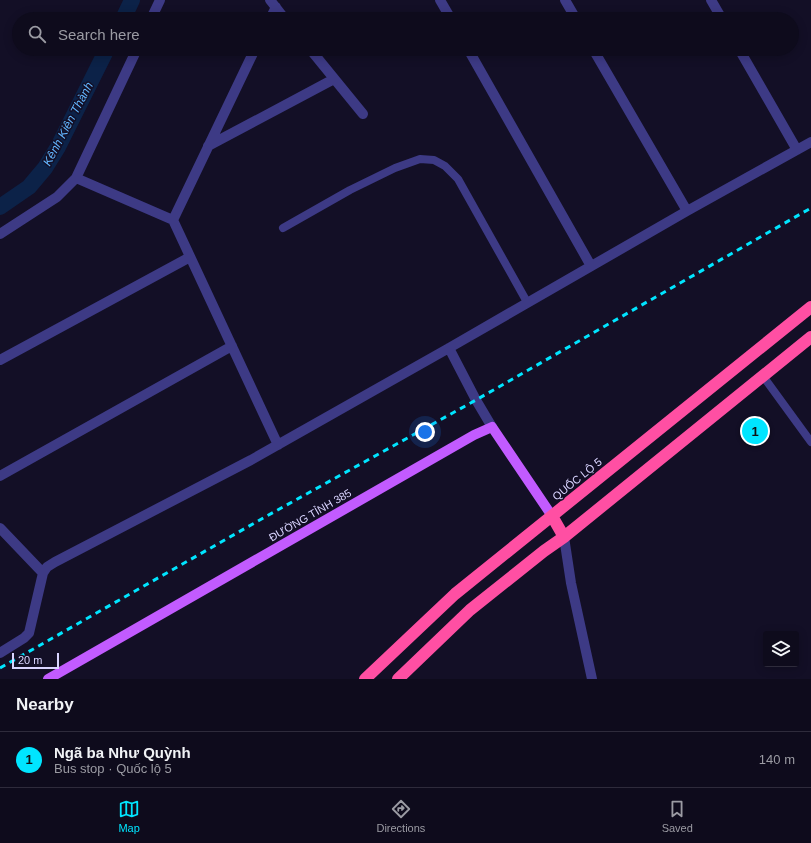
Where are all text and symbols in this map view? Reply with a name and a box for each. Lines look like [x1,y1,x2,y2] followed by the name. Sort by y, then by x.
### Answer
[12,12,799,56] search box
[26,23,48,45] icon: search
[58,26,140,43] text: Search here
[40,79,96,168] water label: Kênh Kiên Thành
[742,416,768,446] pin: 1
[415,422,435,442] your location
[549,455,604,503] street label: QUỐC LỘ 5
[267,487,353,543] street label: ĐƯỜNG TỈNH 385
[763,631,799,667] map controls
[763,631,799,667] button: layers
[12,651,59,670] scale bar
[18,654,42,666] text: 20 m
[16,695,74,714] text: Nearby
[54,744,191,761] text: Ngã ba Như Quỳnh
[25,752,33,767] text: 1
[759,752,795,767] text: 140 m
[54,761,172,776] text: Bus stop · Quốc lộ 5
[118,798,140,834] tab: Map
[376,798,425,834] tab: Directions
[662,798,693,834] tab: Saved

